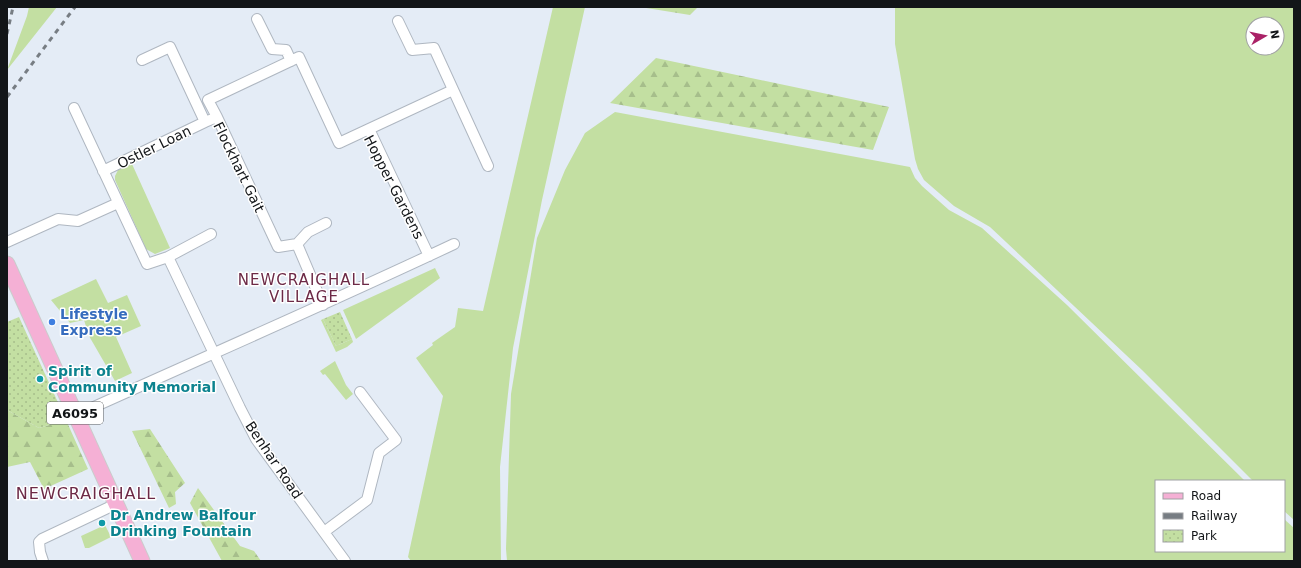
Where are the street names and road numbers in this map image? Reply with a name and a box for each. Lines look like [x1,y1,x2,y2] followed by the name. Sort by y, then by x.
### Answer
[210,119,268,215] street label: Flockhart Gait
[114,122,194,172] street label: Ostler Loan
[361,132,427,242] street label: Hopper Gardens
[47,402,103,424] road number: A6095
[242,418,306,502] street label: Benhar Road

